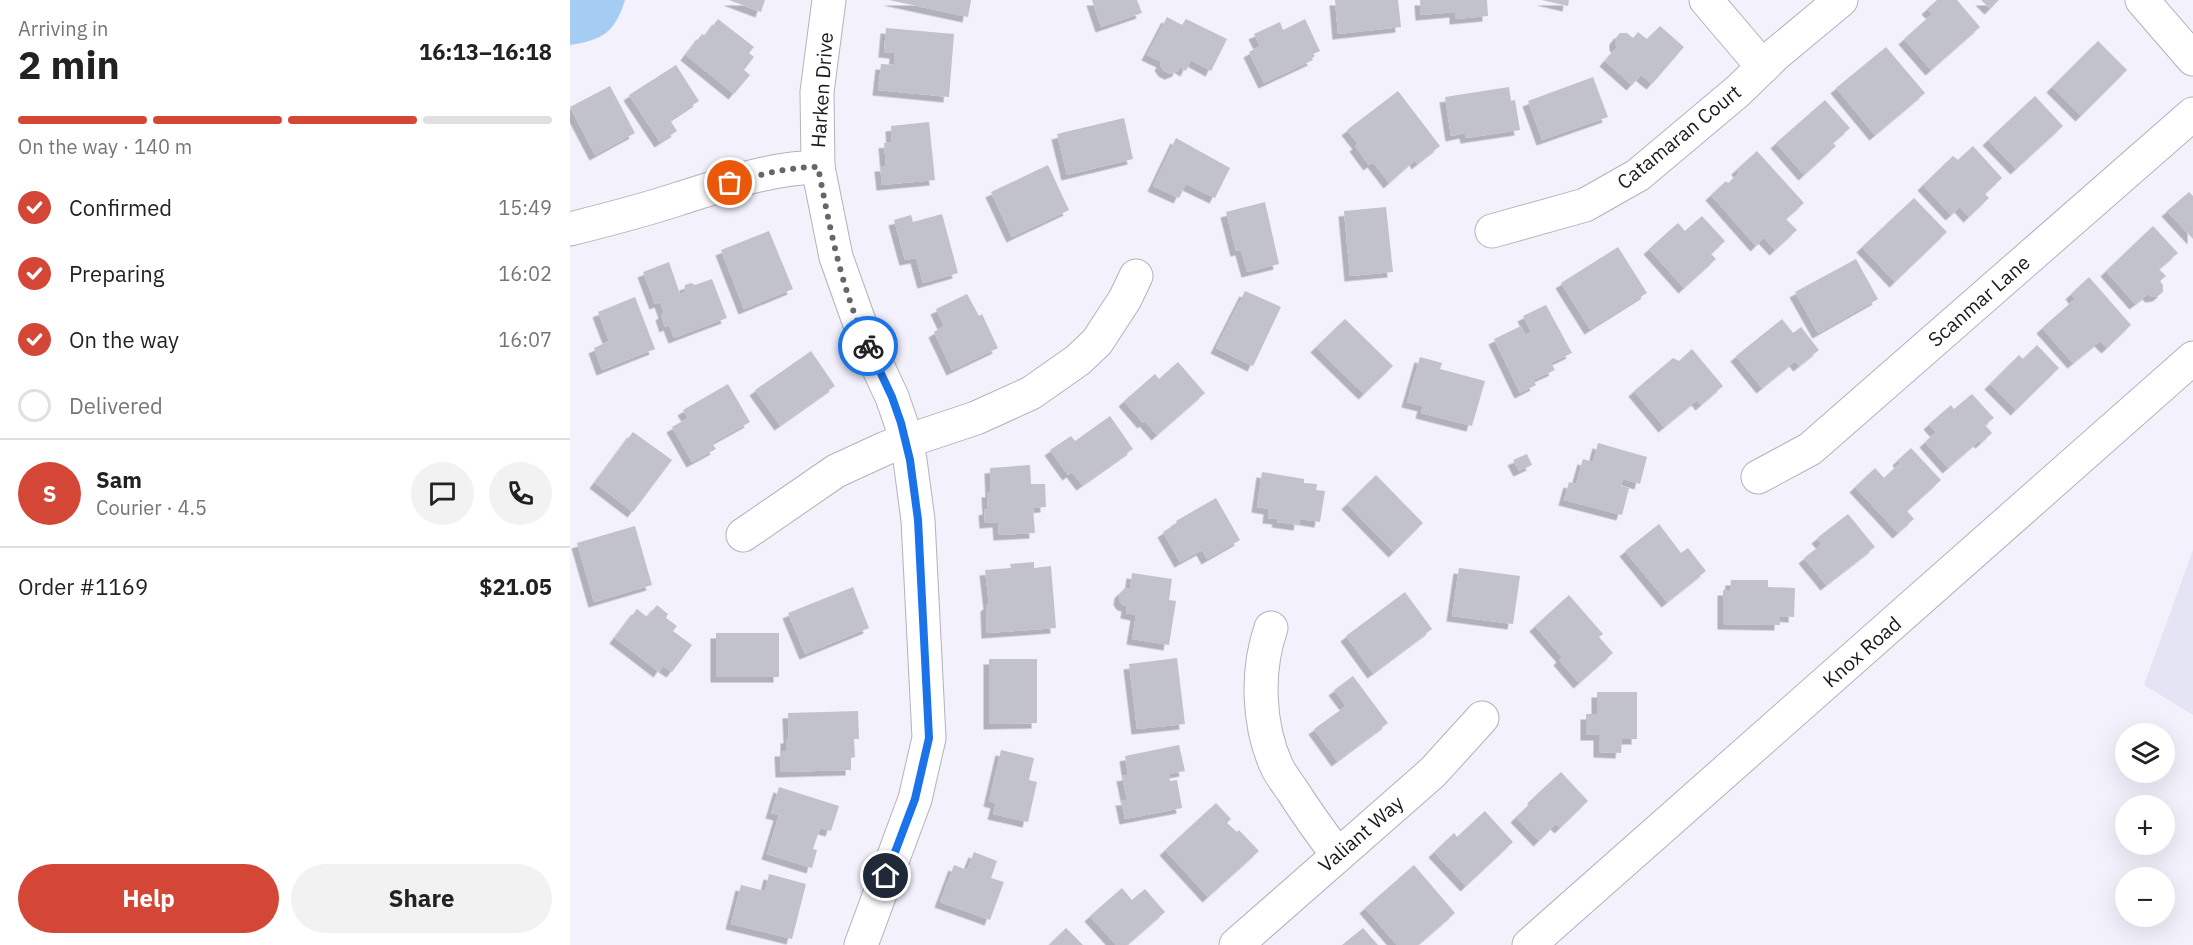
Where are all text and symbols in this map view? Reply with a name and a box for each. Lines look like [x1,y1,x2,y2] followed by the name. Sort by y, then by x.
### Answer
[18,15,108,42] text: Arriving in
[804,31,839,149] street label: Harken Drive
[419,37,552,66] text: 16:13–16:18
[18,39,120,90] text: 2 min
[1611,78,1746,195] street label: Catamaran Court
[18,133,192,160] text: On the way · 140 m
[704,157,755,208] pin
[713,166,746,199] icon: bag
[18,191,51,224] icon: check
[69,193,172,222] text: Confirmed
[498,194,552,221] text: 15:49
[1922,249,2035,352] street label: Scanmar Lane
[18,257,51,290] icon: check
[69,259,164,288] text: Preparing
[498,260,552,287] text: 16:02
[838,316,898,376] courier
[18,323,51,356] icon: check
[69,325,179,354] text: On the way
[498,326,552,353] text: 16:07
[852,330,885,363] icon: bike
[69,391,163,420] text: Delivered
[411,462,474,525] button: chat
[489,462,552,525] button: phone
[96,465,142,494] text: Sam
[43,479,56,508] text: S
[96,494,207,521] text: Courier · 4.5
[18,572,148,601] text: Order #1169
[479,572,552,601] text: $21.05
[1817,610,1907,693] street label: Knox Road
[2115,723,2175,927] map controls
[2115,723,2175,783] button: layers
[1312,789,1409,878] street label: Valiant Way
[2115,795,2175,855] button: +
[860,850,911,901] pin
[869,859,902,892] icon: home
[18,864,279,933] button: Help
[291,864,552,933] button: Share
[2115,867,2175,927] button: −

